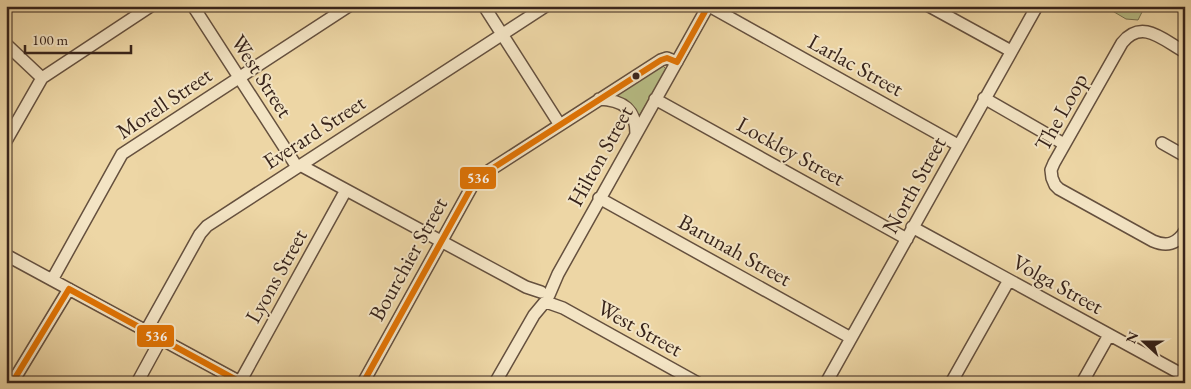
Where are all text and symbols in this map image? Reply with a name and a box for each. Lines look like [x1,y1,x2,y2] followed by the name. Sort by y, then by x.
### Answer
[25,22,131,54] scale bar
[803,27,909,103] street label: Larlac Street
[224,29,300,123] street label: West Street
[32,30,69,49] text: 100 m
[111,60,218,146] street label: Morell Street
[1028,68,1094,156] street label: The Loop
[631,71,641,81] unlabelled marker
[257,88,371,176] street label: Everard Street
[560,101,640,211] street label: Hilton Street
[732,109,850,193] street label: Lockley Street
[875,131,953,239] street label: North Street
[459,166,497,190] line badge: 536
[467,169,490,187] text: 536
[362,192,454,326] street label: Bourchier Street
[673,207,797,293] street label: Barunah Street
[238,224,314,328] street label: Lyons Street
[1007,247,1109,321] street label: Volga Street
[592,293,688,363] street label: West Street
[1118,316,1168,366] north arrow
[136,324,175,348] line badge: 536
[145,327,168,345] text: 536
[1121,328,1143,346] text: N

